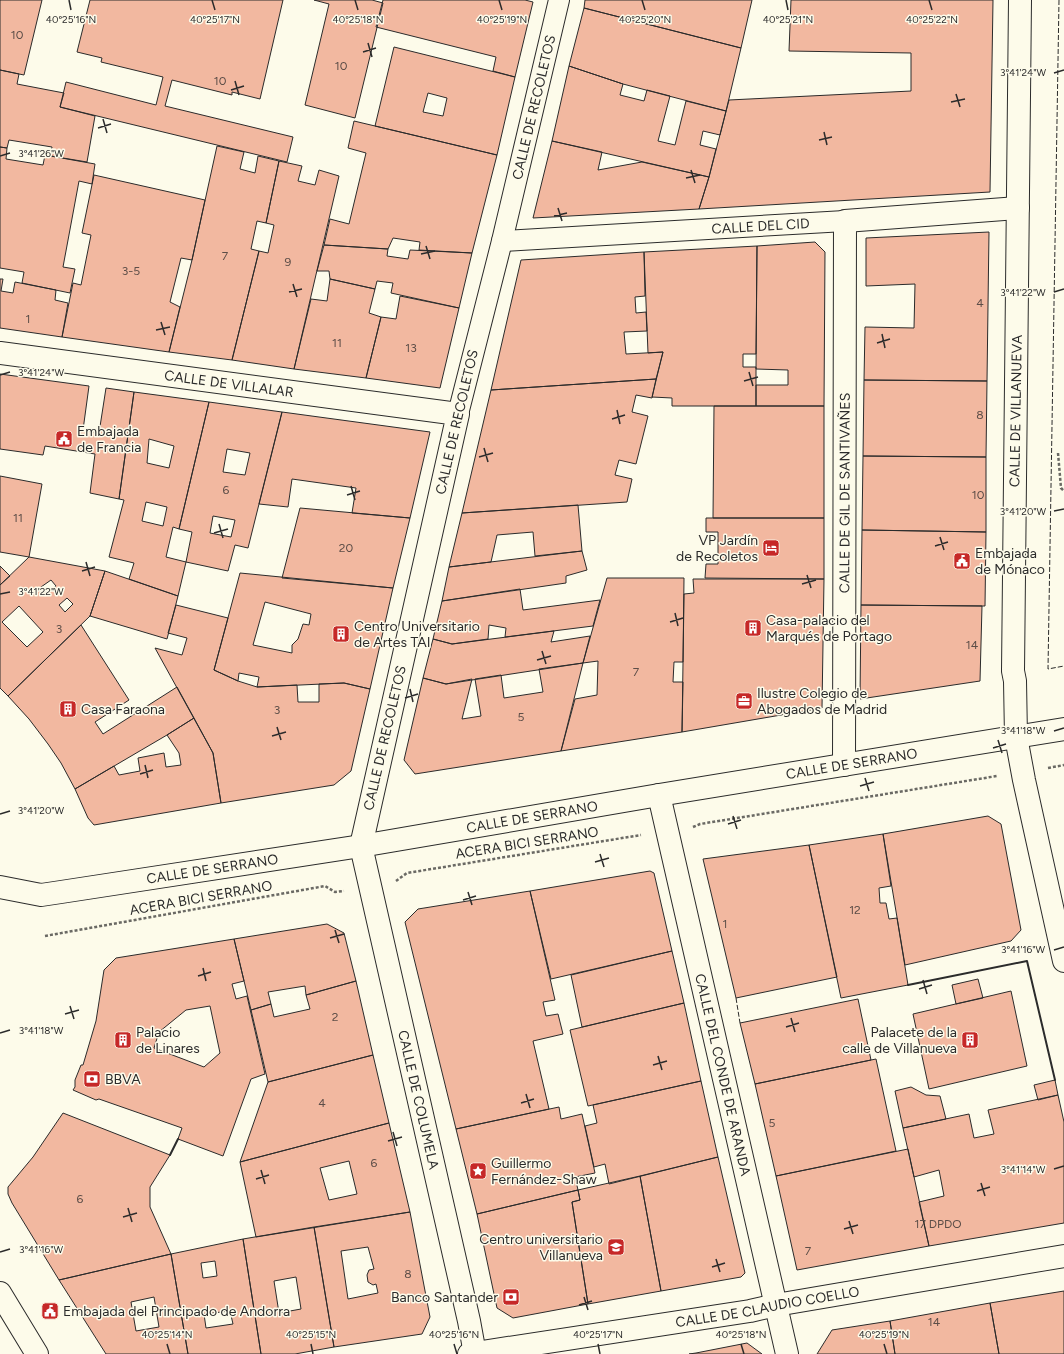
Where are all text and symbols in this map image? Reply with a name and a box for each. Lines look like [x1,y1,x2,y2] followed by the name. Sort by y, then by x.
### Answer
[46,13,96,26] text: 40°25'16"N
[190,13,240,26] text: 40°25'17"N
[333,13,383,26] text: 40°25'18"N
[477,13,527,26] text: 40°25'19"N
[619,13,671,26] text: 40°25'20"N
[763,13,813,26] text: 40°25'21"N
[906,13,958,26] text: 40°25'22"N
[11,28,24,42] house number: 10
[508,33,559,181] street label: CALLE DE RECOLETOS
[335,59,348,73] house number: 10
[1000,66,1046,79] text: 3°41'24"W
[214,74,227,88] house number: 10
[18,147,64,160] text: 3°41'26"W
[711,215,810,237] street label: CALLE DEL CID
[222,249,229,263] house number: 7
[285,255,292,269] house number: 9
[122,264,140,278] house number: 3-5
[1000,286,1046,299] text: 3°41'22"W
[976,296,984,310] house number: 4
[26,312,30,326] house number: 1
[1006,334,1026,487] street label: CALLE DE VILLANUEVA
[332,336,342,350] house number: 11
[405,341,417,355] house number: 13
[432,348,482,496] street label: CALLE DE RECOLETOS
[18,366,64,379] text: 3°41'24"W
[163,366,295,401] street label: CALLE DE VILLALAR
[836,393,853,593] street label: CALLE DE GIL DE SANTIVAÑES
[976,408,984,422] house number: 8
[77,423,141,456] place label: Embajada de Francia
[54,429,74,449] public building icon: Embajada de Francia
[223,483,230,497] house number: 6
[972,488,985,502] house number: 10
[1000,505,1047,518] text: 3°41'20"W
[13,511,23,525] house number: 11
[676,532,758,565] place label: VP Jardín de Recoletos
[761,538,781,558] hotel icon: VP Jardín de Recoletos
[339,541,354,555] house number: 20
[975,545,1045,578] place label: Embajada de Mónaco
[952,551,972,571] public building icon: Embajada de Mónaco
[18,585,64,598] text: 3°41'22"W
[766,612,892,645] place label: Casa-palacio del Marqués de Portago
[354,618,480,651] place label: Centro Universitario de Artes TAI
[743,618,763,638] building icon: Casa-palacio del Marqués de Portago
[56,622,62,636] house number: 3
[331,624,351,644] building icon: Centro Universitario de Artes TAI
[966,638,979,652] house number: 14
[360,664,410,812] street label: CALLE DE RECOLETOS
[633,665,640,679] house number: 7
[757,685,887,718] place label: Ilustre Colegio de Abogados de Madrid
[734,691,754,711] office icon: Ilustre Colegio de Abogados de Madrid
[58,699,78,719] building icon: Casa Faraona
[81,701,165,718] place label: Casa Faraona
[274,703,280,717] house number: 3
[518,710,525,724] house number: 5
[1001,724,1046,737] text: 3°41'18"W
[785,745,919,783] street label: CALLE DE SERRANO
[465,797,599,836] street label: CALLE DE SERRANO
[18,804,65,817] text: 3°41'20"W
[454,823,600,863] street label: ACERA BICI SERRANO
[145,850,279,887] street label: CALLE DE SERRANO
[128,877,274,919] street label: ACERA BICI SERRANO
[849,903,861,917] house number: 12
[723,917,727,931] house number: 1
[1001,943,1045,956] text: 3°41'16"W
[692,972,755,1178] street label: CALLE DEL CONDE DE ARANDA
[332,1010,338,1024] house number: 2
[19,1024,64,1037] text: 3°41'18"W
[136,1024,200,1057] place label: Palacio de Linares
[842,1024,957,1057] place label: Palacete de la calle de Villanueva
[395,1028,443,1172] street label: CALLE DE COLUMELA
[113,1030,133,1050] building icon: Palacio de Linares
[960,1030,980,1050] building icon: Palacete de la calle de Villanueva
[82,1069,102,1089] bank icon: BBVA
[105,1071,141,1088] place label: BBVA
[318,1096,326,1110] house number: 4
[769,1116,776,1130] house number: 5
[491,1155,597,1188] place label: Guillermo Fernández-Shaw
[371,1156,378,1170] house number: 6
[468,1161,488,1181] place icon: Guillermo Fernández-Shaw
[1001,1163,1046,1176] text: 3°41'14"W
[77,1192,84,1206] house number: 6
[914,1217,962,1231] house number: 17 DPDO
[479,1231,603,1264] place label: Centro universitario Villanueva
[606,1237,626,1257] school or university icon: Centro universitario Villanueva
[19,1243,63,1256] text: 3°41'16"W
[805,1244,812,1258] house number: 7
[404,1267,412,1281] house number: 8
[674,1282,861,1331] street label: CALLE DE CLAUDIO COELLO
[501,1287,521,1307] bank icon: Banco Santander
[391,1289,498,1306] place label: Banco Santander
[40,1301,60,1321] public building icon: Embajada del Principado de Andorra
[63,1303,290,1320] place label: Embajada del Principado de Andorra
[928,1315,941,1329] house number: 14
[142,1328,192,1341] text: 40°25'14"N
[286,1328,336,1341] text: 40°25'15"N
[429,1328,479,1341] text: 40°25'16"N
[573,1328,623,1341] text: 40°25'17"N
[716,1328,766,1341] text: 40°25'18"N
[859,1328,909,1341] text: 40°25'19"N

